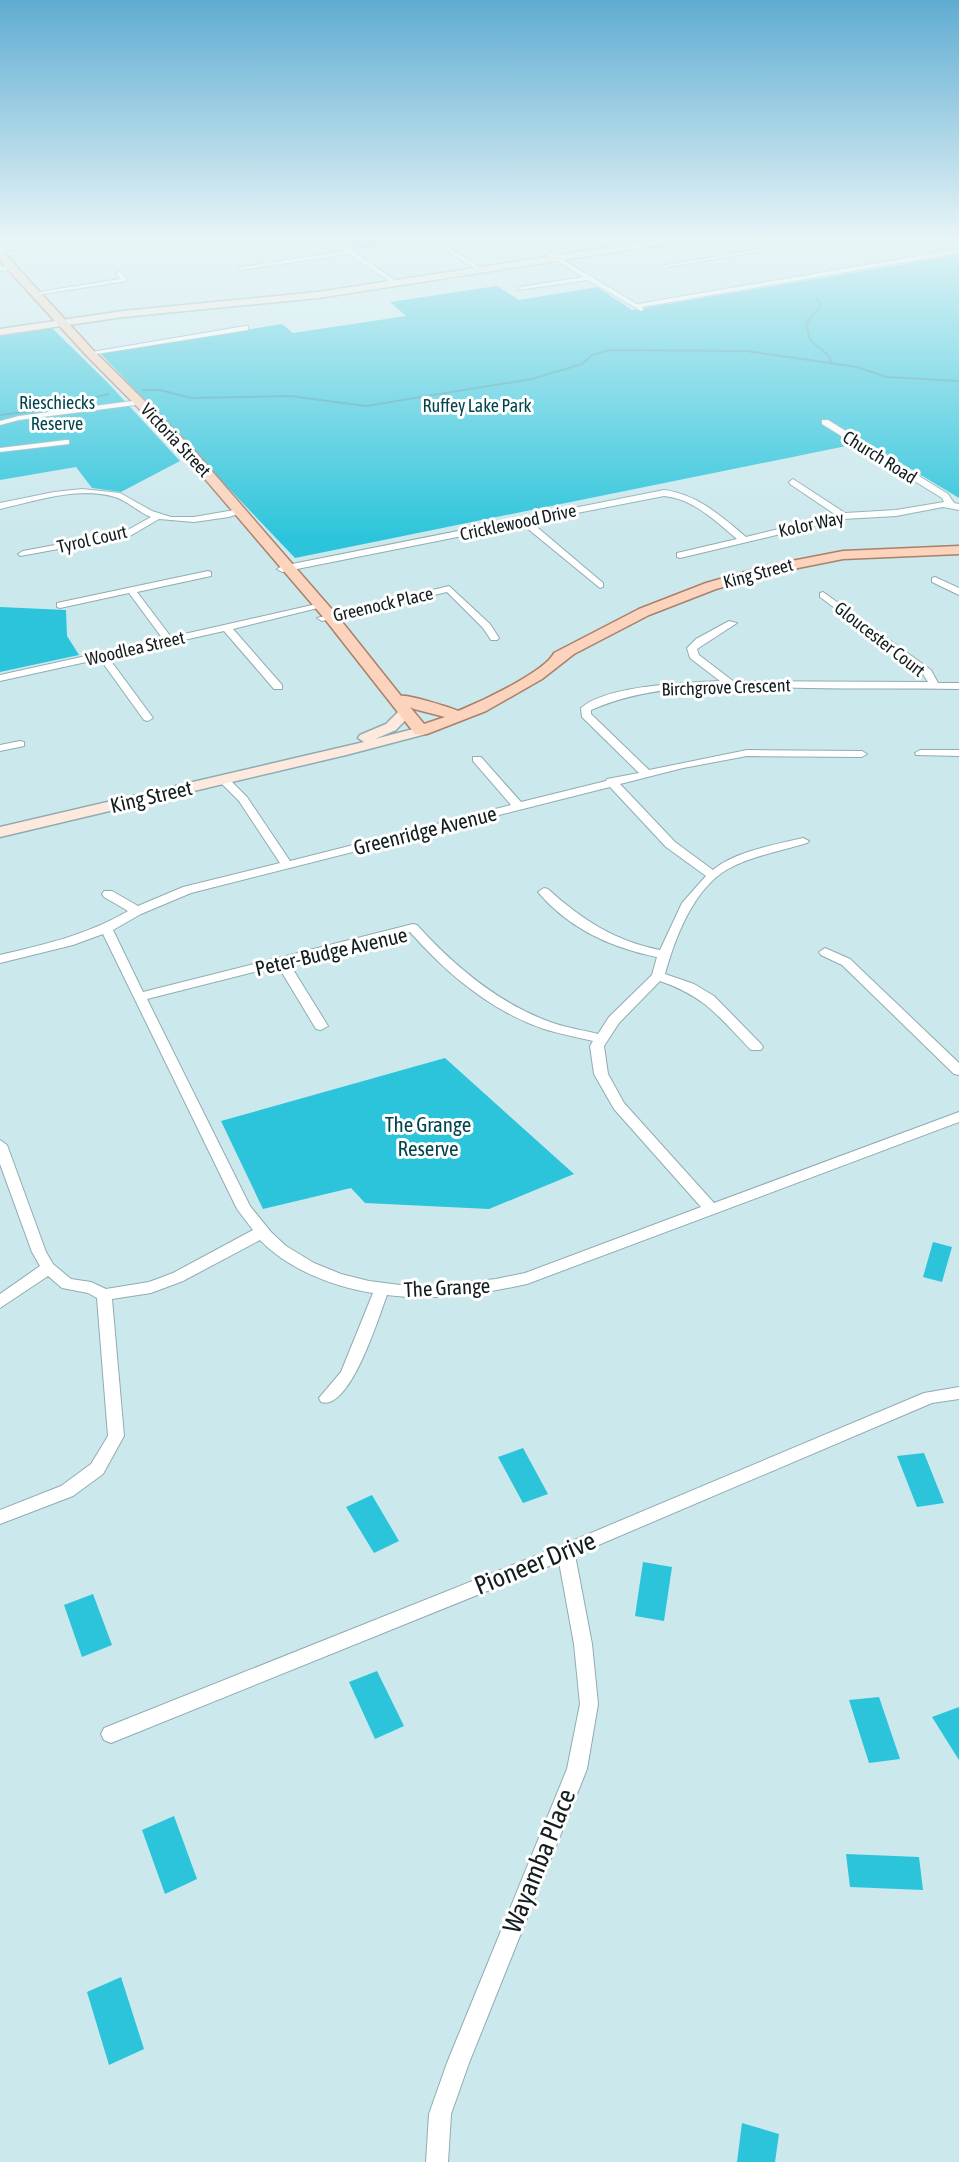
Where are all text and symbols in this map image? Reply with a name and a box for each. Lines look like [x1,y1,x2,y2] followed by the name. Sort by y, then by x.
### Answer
[19,392,95,434] park label: Rieschiecks Reserve
[423,395,532,416] park label: Ruffey Lake Park
[137,399,215,481] street label: Victoria Street
[839,426,921,488] street label: Church Road
[458,499,578,545] street label: Cricklewood Drive
[777,507,845,541] street label: Kolor Way
[55,521,129,557] street label: Tyrol Court
[721,554,795,592] street label: King Street
[331,582,435,626] street label: Greenock Place
[831,597,929,681] street label: Gloucester Court
[83,626,187,670] street label: Woodlea Street
[661,674,791,700] street label: Birchgrove Crescent
[108,775,194,817] street label: King Street
[351,801,499,859] street label: Greenridge Avenue
[252,922,410,980] street label: Peter-Budge Avenue
[385,1112,471,1160] park label: The Grange Reserve
[403,1273,491,1301] street label: The Grange
[470,1525,600,1601] street label: Pioneer Drive
[497,1785,581,1937] street label: Wayamba Place

